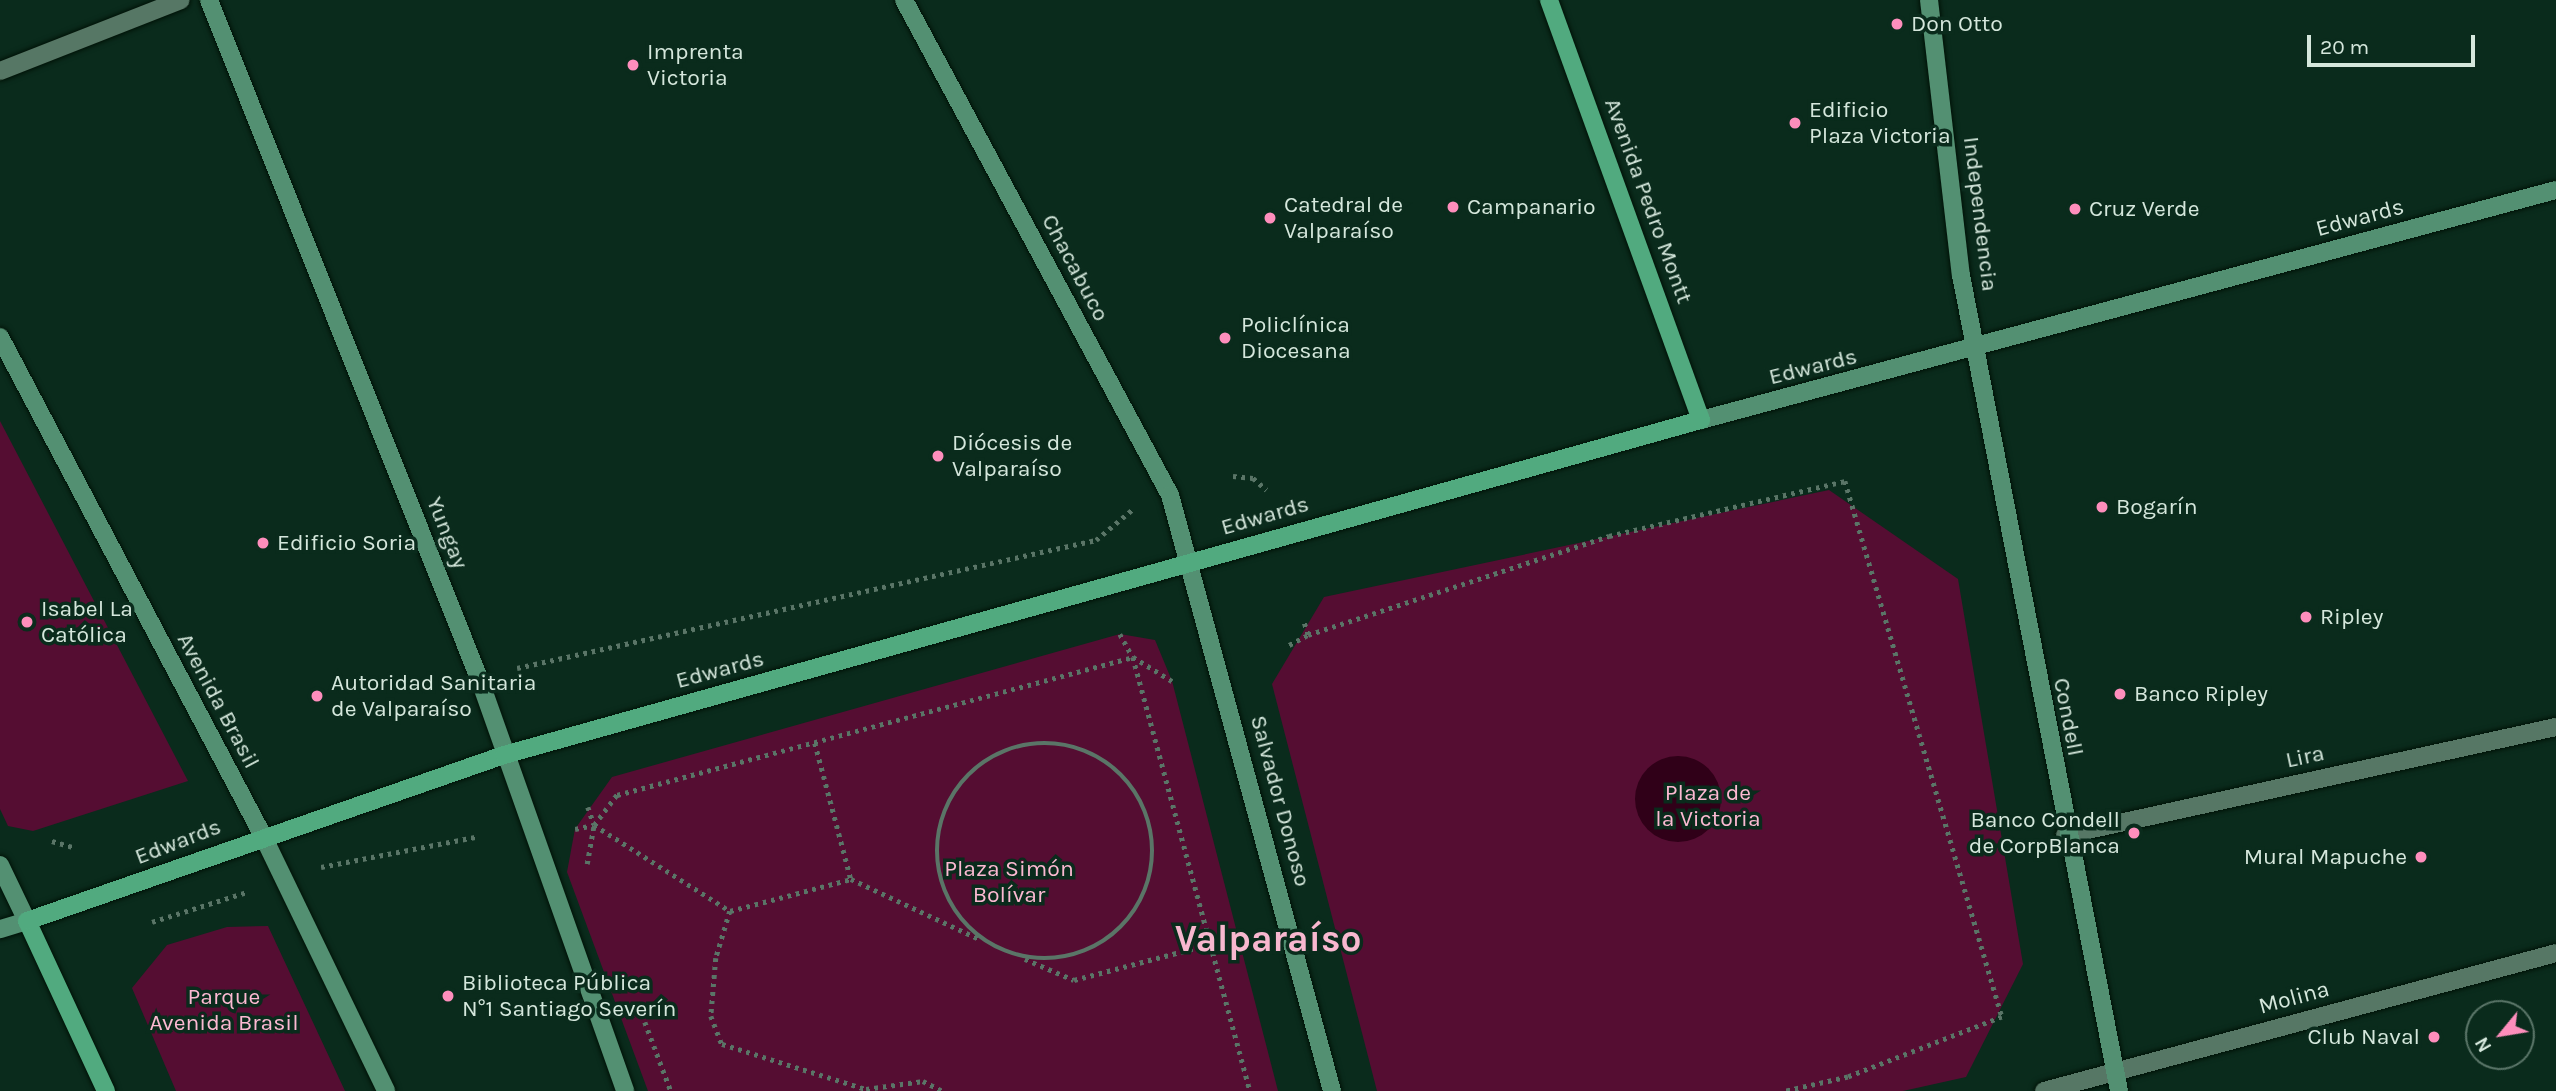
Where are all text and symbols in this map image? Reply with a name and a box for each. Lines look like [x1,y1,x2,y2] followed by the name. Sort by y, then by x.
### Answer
[1911,10,2003,38] place label: Don Otto
[1889,16,1905,32] marker: Don Otto
[2311,21,2479,65] scale bar
[2320,35,2369,59] text: 20 m
[647,38,744,92] place label: Imprenta Victoria
[625,57,641,73] marker: Imprenta Victoria
[1598,95,1698,307] street label: Avenida Pedro Montt
[1809,96,1951,150] place label: Edificio Plaza Victoria
[1787,115,1803,131] marker: Edificio Plaza Victoria
[1957,135,2003,293] street label: Independencia
[1284,191,1403,245] place label: Catedral de Valparaíso
[1467,193,1596,221] place label: Campanario
[2313,193,2407,243] street label: Edwards
[2089,195,2199,223] place label: Cruz Verde
[1445,199,1461,215] marker: Campanario
[2067,201,2083,217] marker: Cruz Verde
[1035,210,1115,326] street label: Chacabuco
[1262,210,1278,226] marker: Catedral de Valparaíso
[1241,311,1351,365] place label: Policlínica Diocesana
[1215,328,1235,348] marker: Policlínica Diocesana
[1766,343,1860,391] street label: Edwards
[952,429,1072,483] place label: Diócesis de Valparaíso
[930,448,946,464] marker: Diócesis de Valparaíso
[1218,490,1312,542] street label: Edwards
[420,493,474,573] street label: Yungay
[2116,493,2198,521] place label: Bogarín
[2094,499,2110,515] marker: Bogarín
[277,529,416,557] place label: Edificio Soria
[255,535,271,551] marker: Edificio Soria
[41,595,133,649] place label: Isabel La Católica
[2320,603,2383,631] place label: Ripley
[2298,609,2314,625] marker: Ripley
[19,614,35,630] marker: Isabel La Católica
[171,629,265,773] street label: Avenida Brasil
[673,645,767,695] street label: Edwards
[331,669,536,723] place label: Autoridad Sanitaria de Valparaíso
[2047,676,2089,758] street label: Condell
[2134,680,2268,708] place label: Banco Ripley
[2112,686,2128,702] marker: Banco Ripley
[309,688,325,704] marker: Autoridad Sanitaria de Valparaíso
[1244,712,1316,890] street label: Salvador Donoso
[2283,739,2327,775] street label: Lira
[1655,779,1761,833] park label: Plaza de la Victoria
[1969,806,2120,860] place label: Banco Condell de CorpBlanca
[131,813,225,871] street label: Edwards
[2126,825,2142,841] marker: Banco Condell de CorpBlanca
[2244,843,2407,871] place label: Mural Mapuche
[2413,849,2429,865] marker: Mural Mapuche
[944,855,1074,909] park label: Plaza Simón Bolívar
[1175,917,1361,961] district label: Valparaíso
[462,969,676,1023] place label: Biblioteca Pública N°1 Santiago Severín
[2256,975,2332,1021] street label: Molina
[149,983,299,1037] park label: Parque Avenida Brasil
[440,988,456,1004] marker: Biblioteca Pública N°1 Santiago Severín
[2465,1000,2535,1070] north arrow
[2307,1023,2420,1051] place label: Club Naval
[2426,1029,2442,1045] marker: Club Naval
[2471,1033,2496,1056] text: N

